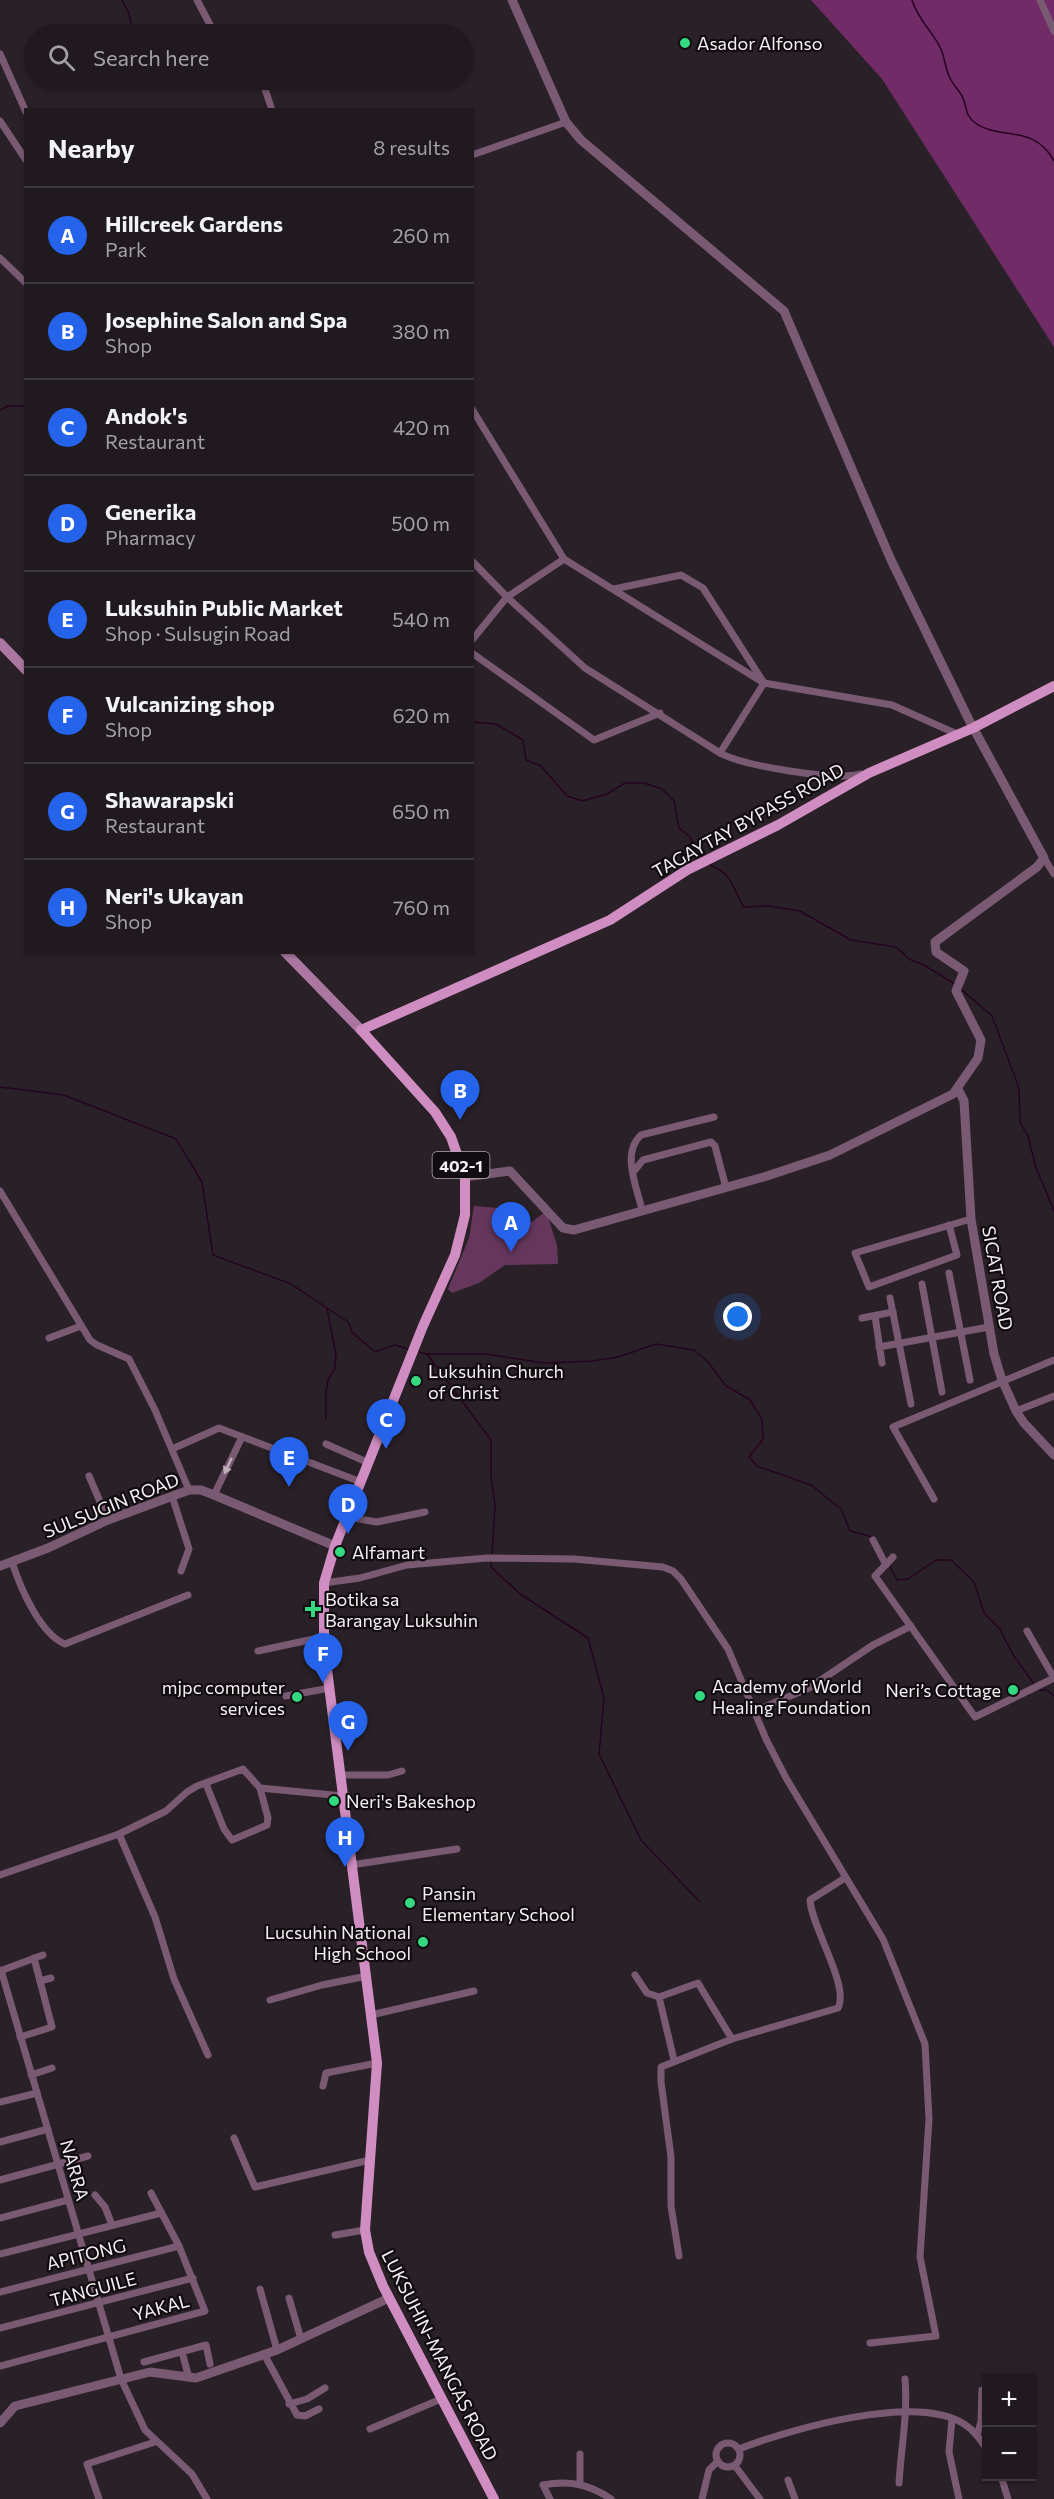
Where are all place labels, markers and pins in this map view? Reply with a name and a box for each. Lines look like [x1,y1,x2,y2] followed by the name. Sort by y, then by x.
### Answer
[697,32,823,54] place label: Asador Alfonso
[678,36,692,50] marker: Asador Alfonso
[440,1070,480,1120] pin: B
[492,1202,530,1252] pin: A
[428,1360,564,1403] place label: Luksuhin Church of Christ
[409,1374,423,1388] marker: Luksuhin Church of Christ
[366,1400,406,1449] pin: C
[270,1438,308,1487] pin: E
[328,1484,368,1534] pin: D
[352,1541,425,1563] place label: Alfamart
[333,1545,347,1559] marker: Alfamart
[325,1588,478,1631] place label: Botika sa Barangay Luksuhin
[306,1602,320,1616] marker: Botika sa Barangay Luksuhin
[304,1634,342,1683] pin: F
[712,1675,871,1718] place label: Academy of World Healing Foundation
[162,1676,285,1719] place label: mjpc computer services
[885,1679,1001,1701] place label: Neri’s Cottage
[1006,1683,1020,1697] marker: Neri’s Cottage
[693,1689,707,1703] marker: Academy of World Healing Foundation
[290,1690,304,1704] marker: mjpc computer services
[328,1702,368,1751] pin: G
[346,1790,476,1812] place label: Neri's Bakeshop
[327,1794,341,1808] marker: Neri's Bakeshop
[326,1818,364,1867] pin: H
[422,1882,575,1925] place label: Pansin Elementary School
[403,1896,417,1910] marker: Pansin Elementary School
[265,1921,411,1964] place label: Lucsuhin National High School
[416,1935,430,1949] marker: Lucsuhin National High School

